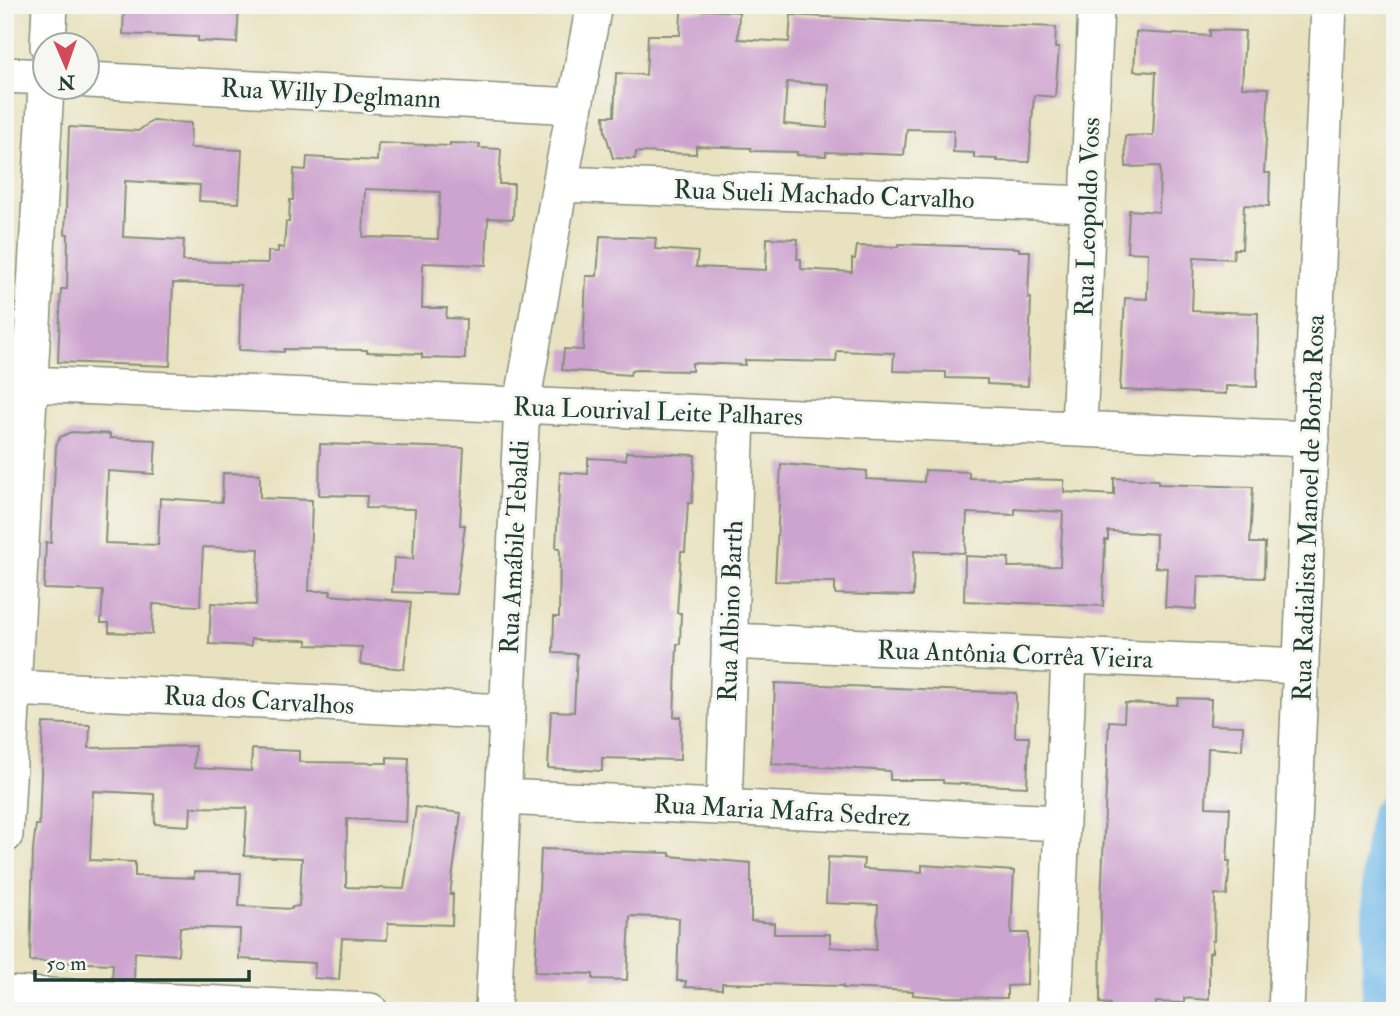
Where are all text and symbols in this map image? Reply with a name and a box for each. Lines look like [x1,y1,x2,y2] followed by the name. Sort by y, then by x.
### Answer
[32,32,102,102] north arrow
[57,70,76,94] text: N
[220,72,442,116] street label: Rua Willy Deglmann
[1069,117,1108,317] street label: Rua Leopoldo Voss
[673,174,975,216] street label: Rua Sueli Machado Carvalho
[1286,314,1332,702] street label: Rua Radialista Manoel de Borba Rosa
[512,391,804,433] street label: Rua Lourival Leite Palhares
[493,439,537,655] street label: Rua Amábile Tebaldi
[712,519,750,702] street label: Rua Albino Barth
[876,634,1154,676] street label: Rua Antônia Corrêa Vieira
[163,680,355,722] street label: Rua dos Carvalhos
[653,788,912,834] street label: Rua Maria Mafra Sedrez
[35,939,248,983] scale bar
[46,950,87,977] text: 50 m

